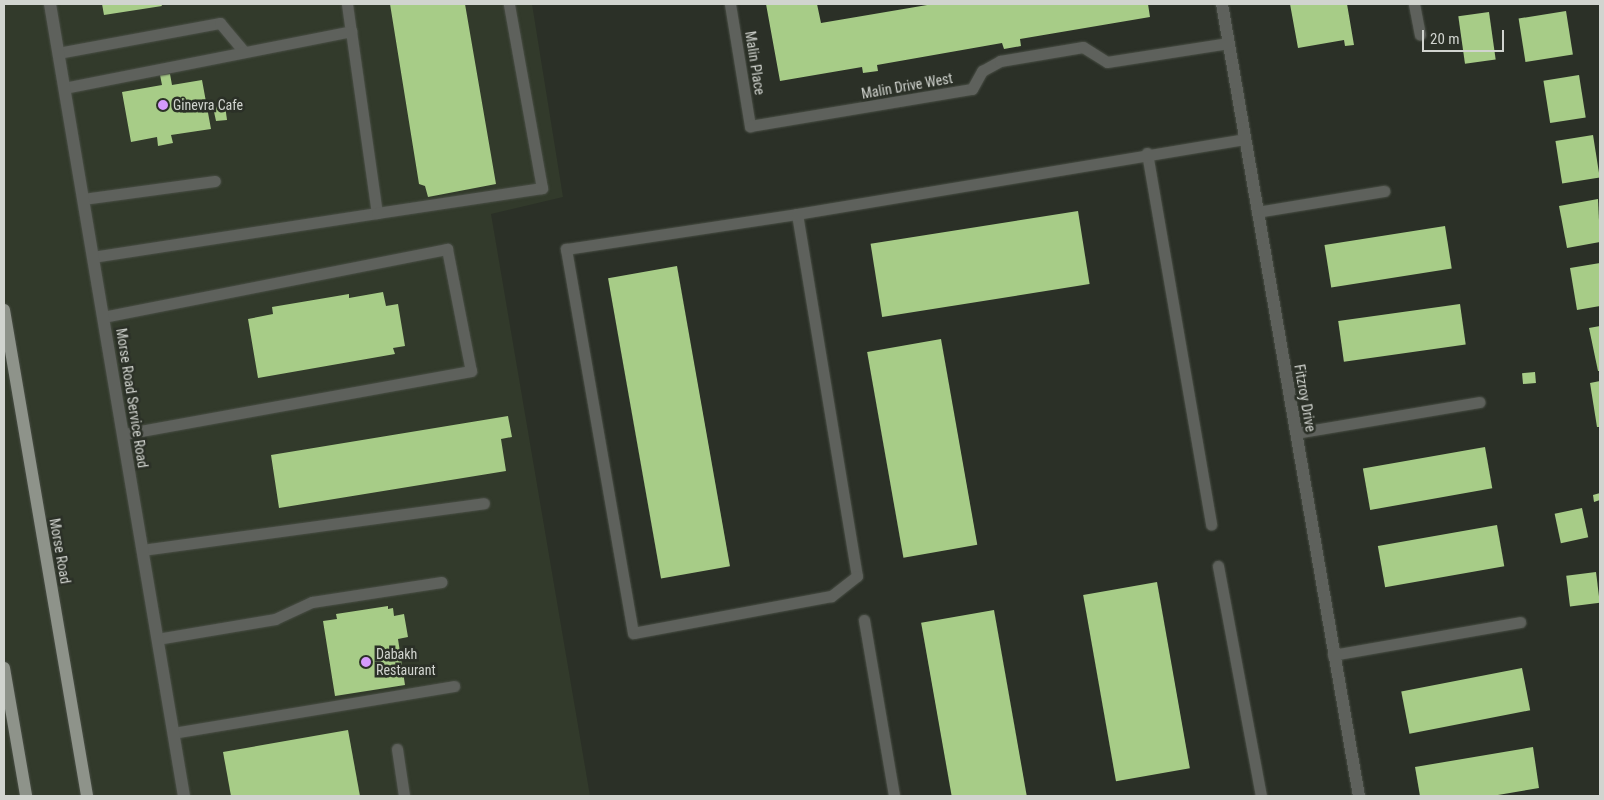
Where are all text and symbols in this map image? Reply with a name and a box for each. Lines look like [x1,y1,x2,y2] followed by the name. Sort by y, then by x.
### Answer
[1424,20,1506,52] scale bar
[742,30,768,96] street label: Malin Place
[1430,30,1460,48] text: 20 m
[860,70,954,102] street label: Malin Drive West
[173,97,243,113] place label: Ginevra Cafe
[157,99,169,111] marker: Ginevra Cafe
[113,327,151,469] street label: Morse Road Service Road
[1291,363,1319,433] street label: Fitzroy Drive
[46,517,74,585] street label: Morse Road
[376,646,436,679] place label: Dabakh Restaurant
[360,656,372,668] marker: Dabakh Restaurant

